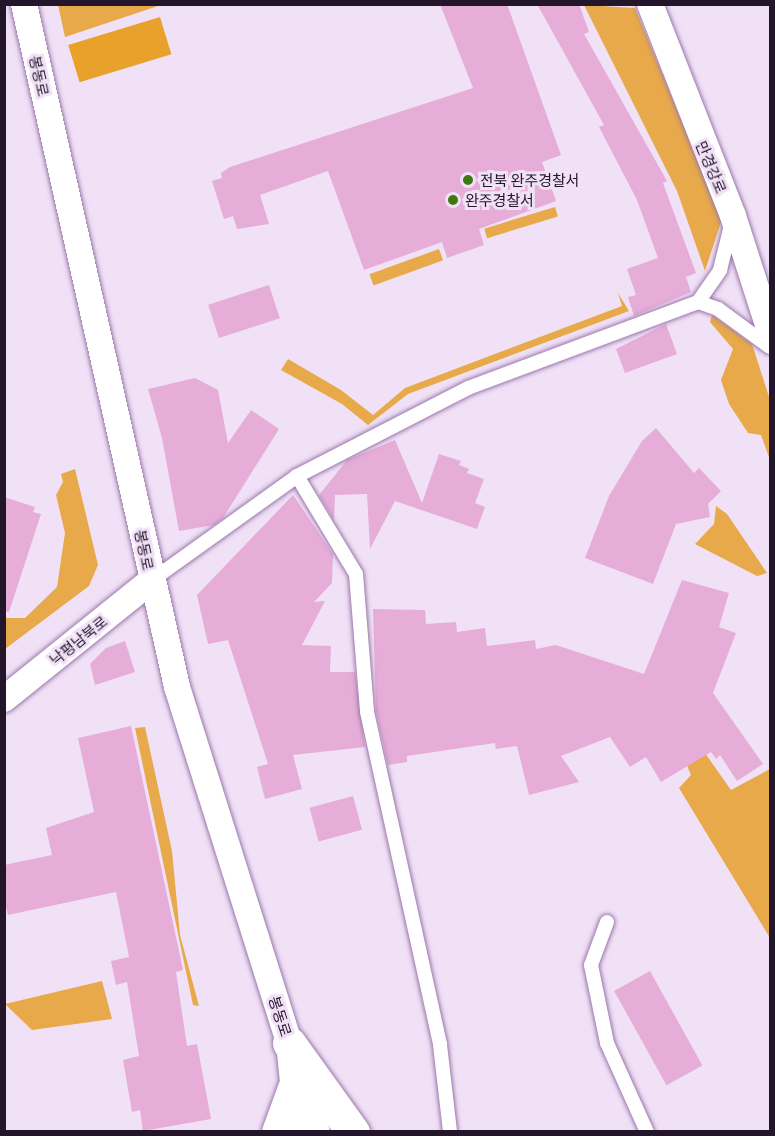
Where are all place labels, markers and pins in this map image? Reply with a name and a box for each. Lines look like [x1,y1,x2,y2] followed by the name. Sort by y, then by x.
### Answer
[480,171,580,189] place label: 전북 완주경찰서
[461,173,475,187] marker: 전북 완주경찰서
[465,191,534,209] place label: 완주경찰서
[446,193,460,207] marker: 완주경찰서

